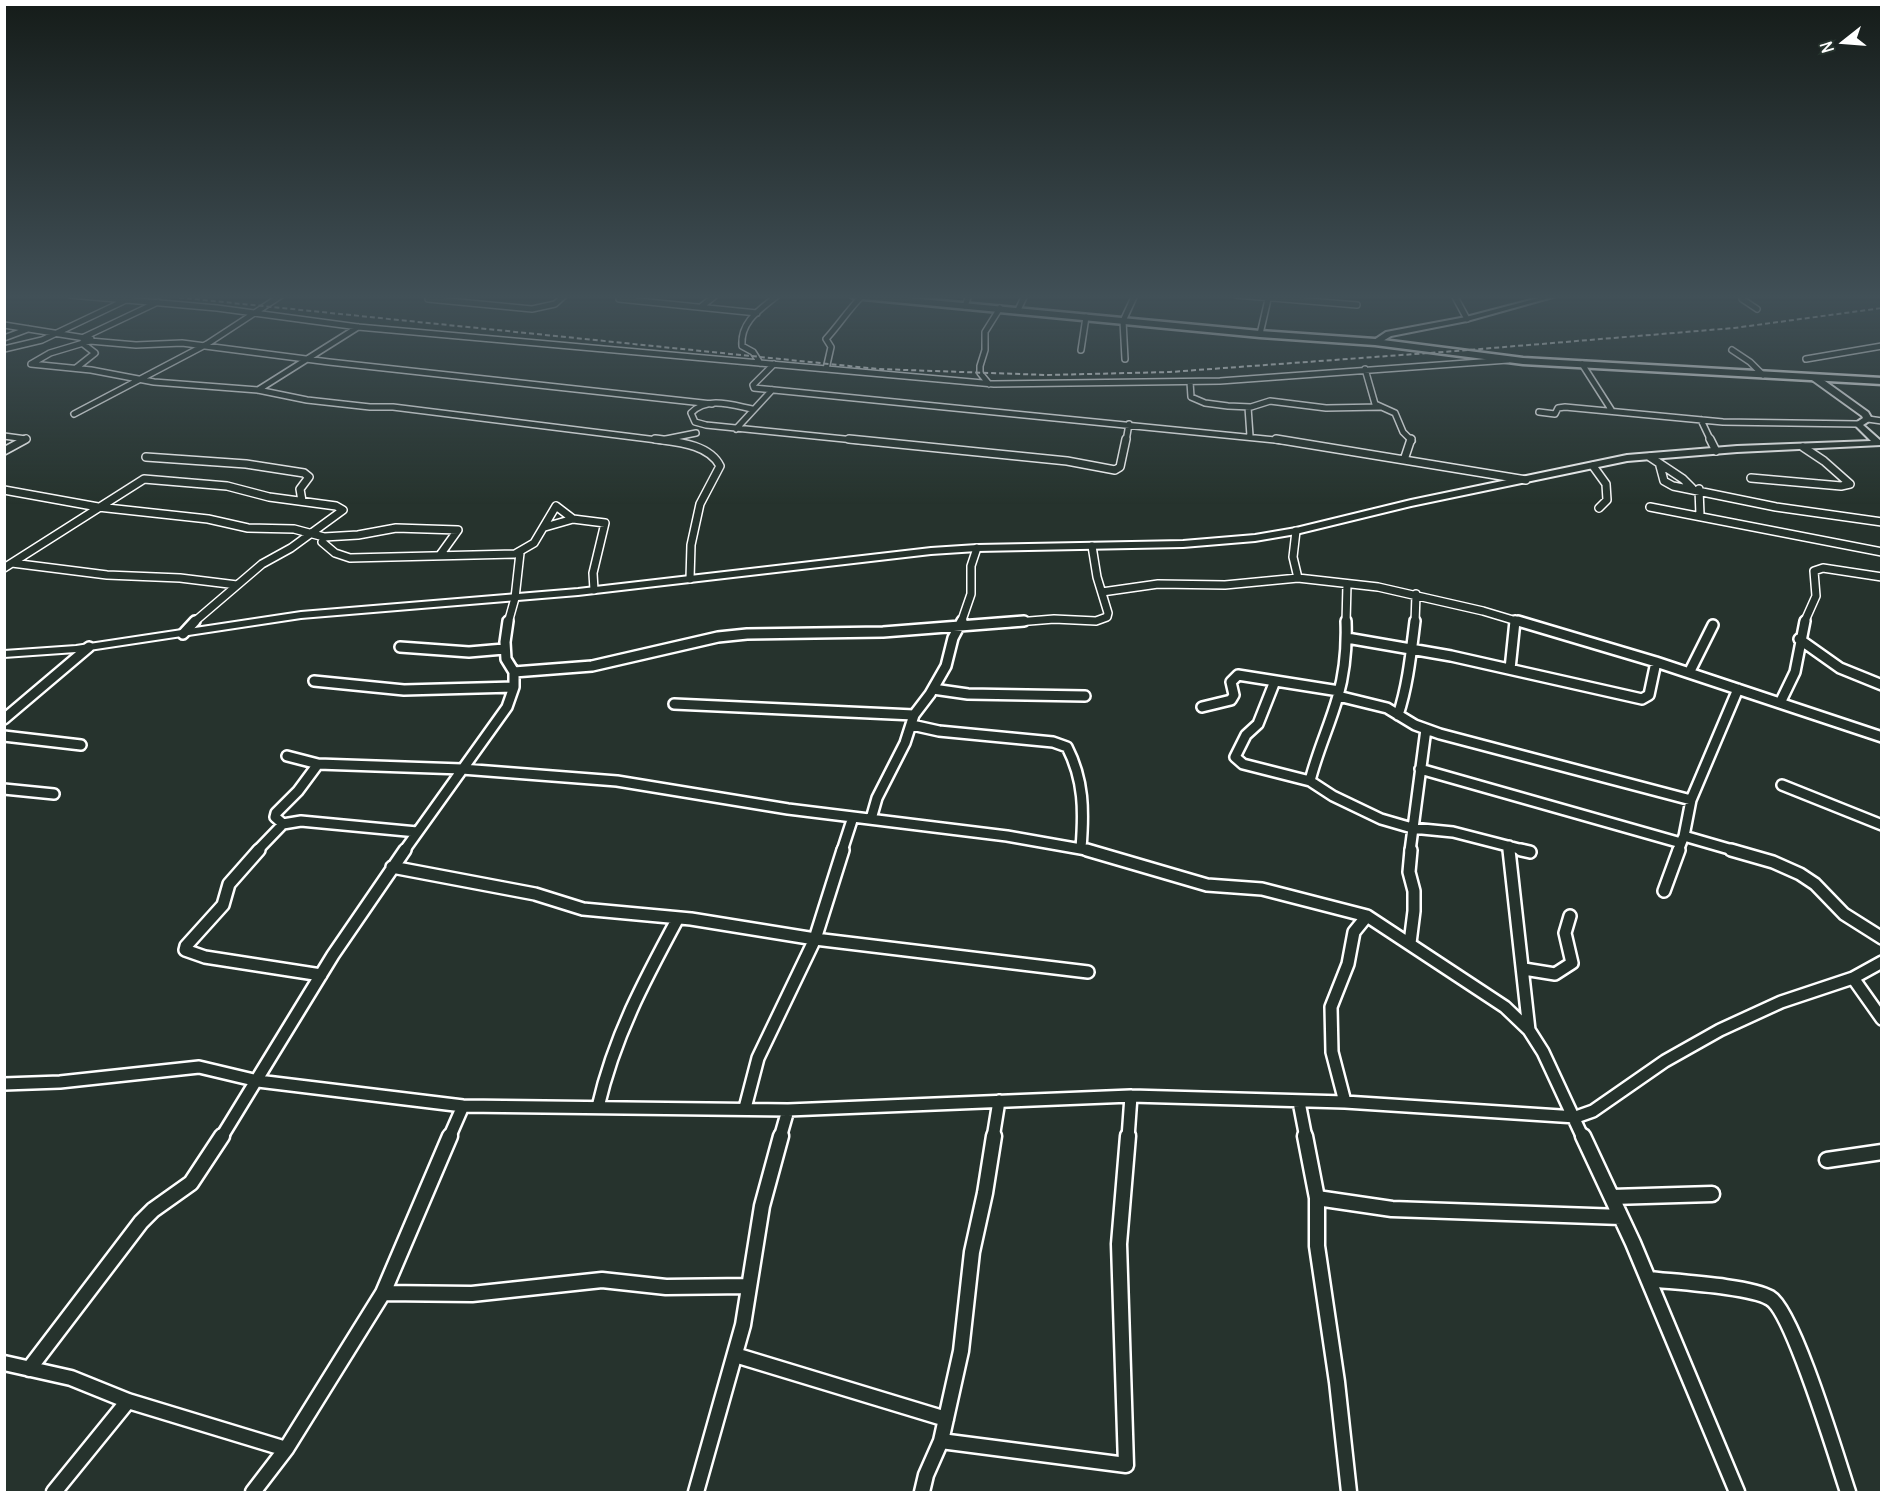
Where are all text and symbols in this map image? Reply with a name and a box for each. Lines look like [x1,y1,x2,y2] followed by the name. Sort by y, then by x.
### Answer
[1814,12,1874,72] north arrow
[1816,39,1838,55] text: N

